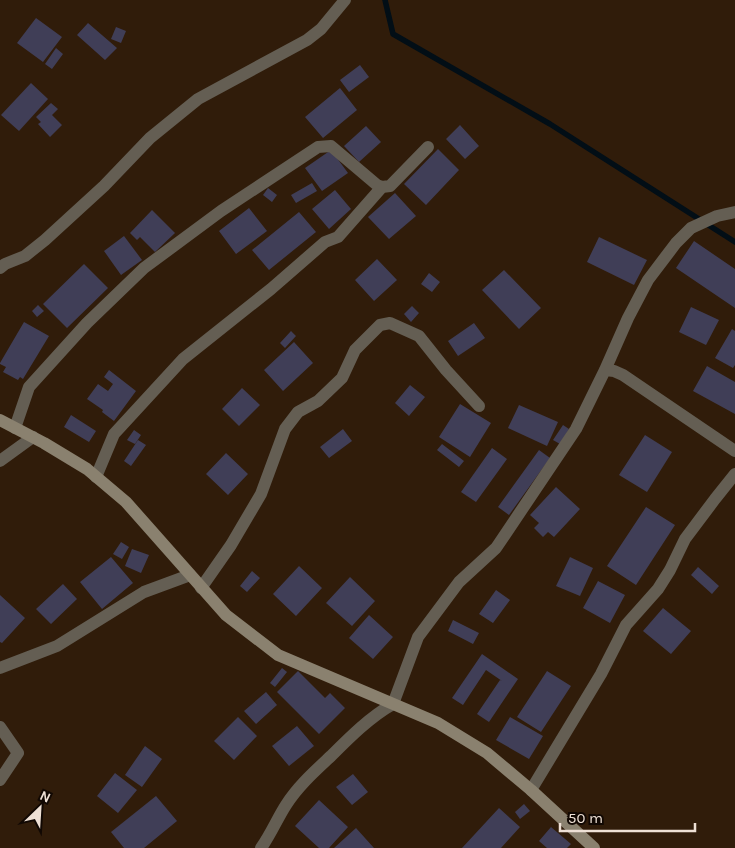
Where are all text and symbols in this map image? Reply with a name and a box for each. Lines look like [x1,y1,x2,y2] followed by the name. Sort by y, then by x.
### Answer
[15,783,65,833] north arrow
[37,787,53,806] text: N
[560,800,695,832] scale bar
[568,809,603,827] text: 50 m

